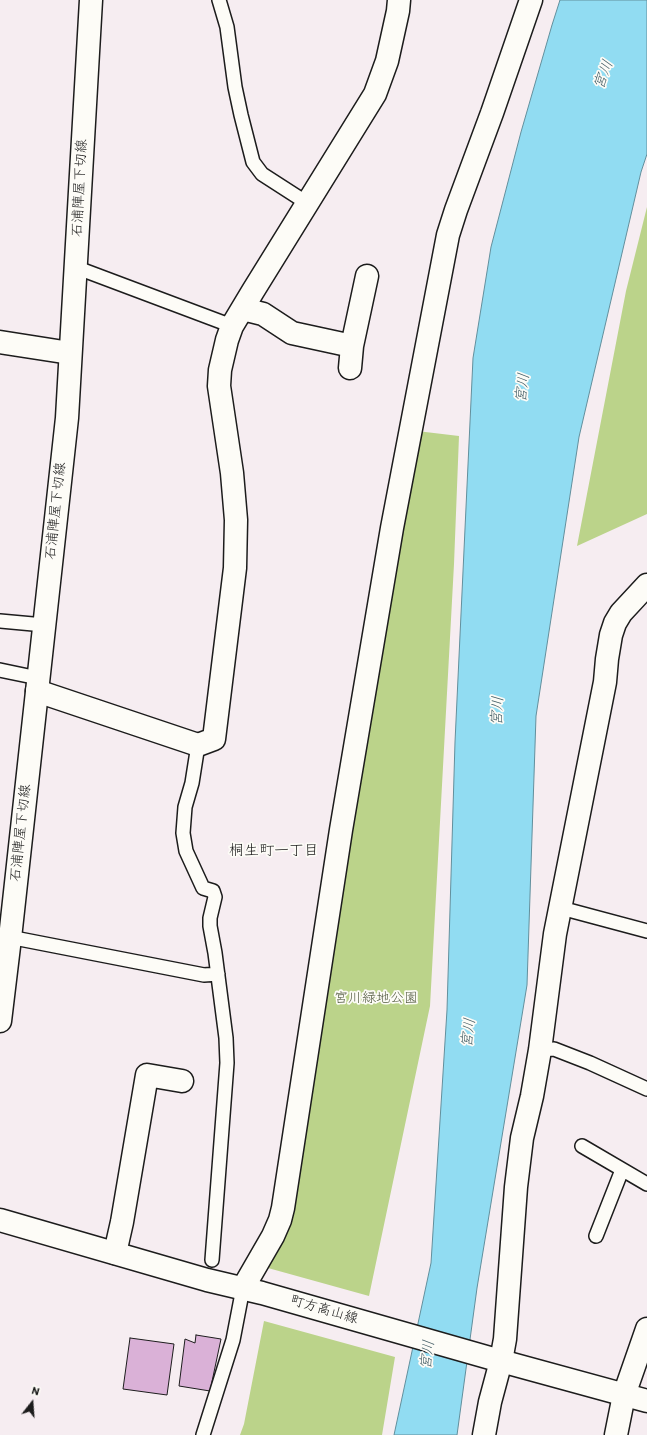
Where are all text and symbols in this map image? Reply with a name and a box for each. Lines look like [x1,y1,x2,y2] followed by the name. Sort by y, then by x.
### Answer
[590,58,618,92] water label: 宮川
[69,139,91,237] street label: 石浦陣屋下切線
[512,372,534,404] water label: 宮川
[43,461,69,561] street label: 石浦陣屋下切線
[488,696,508,726] water label: 宮川
[8,783,34,883] street label: 石浦陣屋下切線
[229,842,319,860] district label: 桐生町一丁目
[334,990,418,1006] park label: 宮川緑地公園
[458,1017,480,1049] water label: 宮川
[288,1292,360,1328] street label: 町方高山線
[417,1339,439,1371] water label: 宮川
[12,1383,52,1423] north arrow
[30,1384,41,1398] text: N

